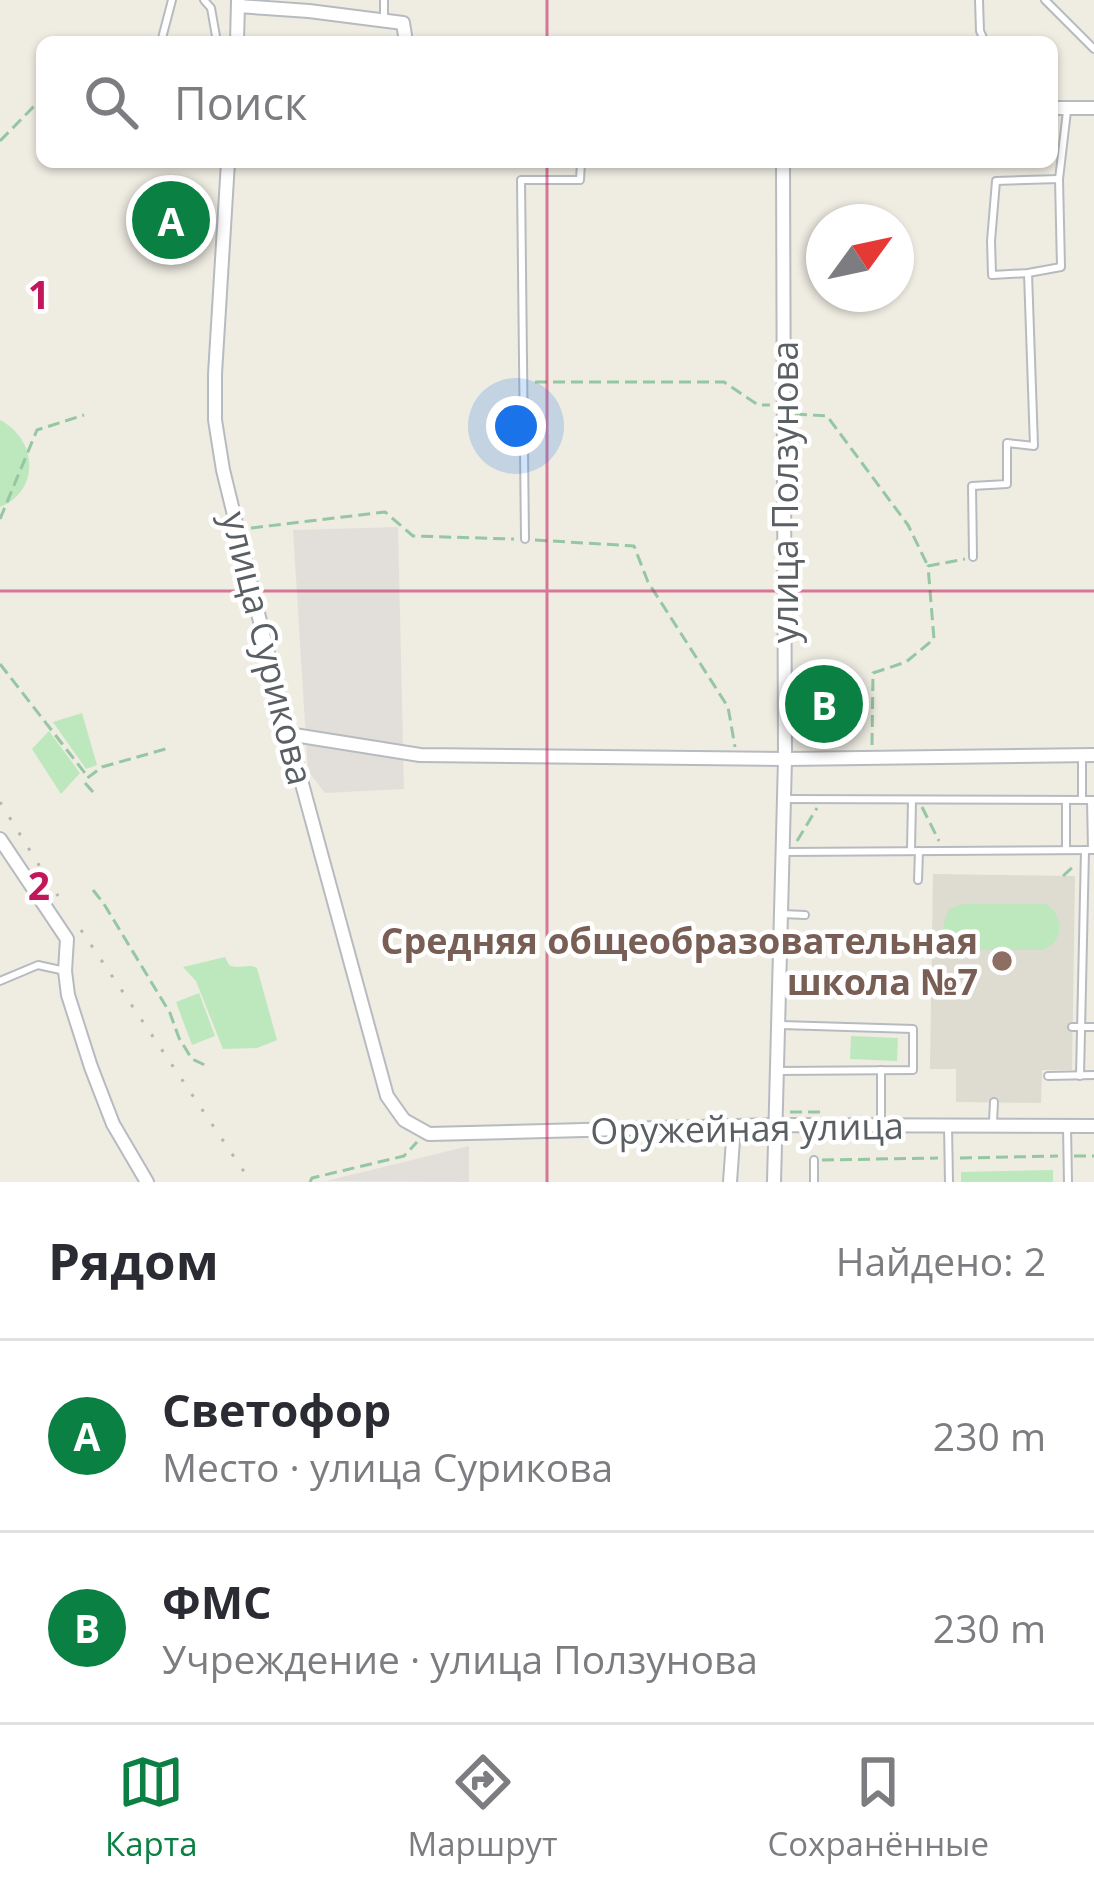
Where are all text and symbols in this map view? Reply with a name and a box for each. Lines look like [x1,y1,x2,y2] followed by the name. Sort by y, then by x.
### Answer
[36,36,1058,168] search box
[78,69,144,135] icon: search
[174,72,307,133] text: Поиск
[132,175,210,265] pin: A
[806,204,914,312] north arrow
[28,267,50,320] text: 1
[760,341,809,643] street label: улица Ползунова
[486,396,546,456] your location
[210,506,326,790] street label: улица Сурикова
[785,659,863,749] pin: B
[28,858,50,911] text: 2
[381,916,978,1006] place label: Средняя общеобразовательная школа №7
[989,948,1015,974] marker: Средняя общеобразовательная школа №7
[590,1101,904,1155] street label: Оружейная улица
[48,1225,219,1295] text: Рядом
[836,1234,1046,1287] text: Найдено: 2
[162,1379,391,1440] text: Светофор
[74,1409,100,1462] text: A
[933,1409,1046,1462] text: 230 m
[162,1440,613,1493] text: Место · улица Сурикова
[162,1571,272,1632] text: ФМС
[74,1601,100,1654] text: B
[933,1601,1046,1654] text: 230 m
[162,1632,758,1685] text: Учреждение · улица Ползунова
[105,1749,198,1866] tab: Карта
[408,1749,557,1866] tab: Маршрут
[767,1749,989,1866] tab: Сохранённые

